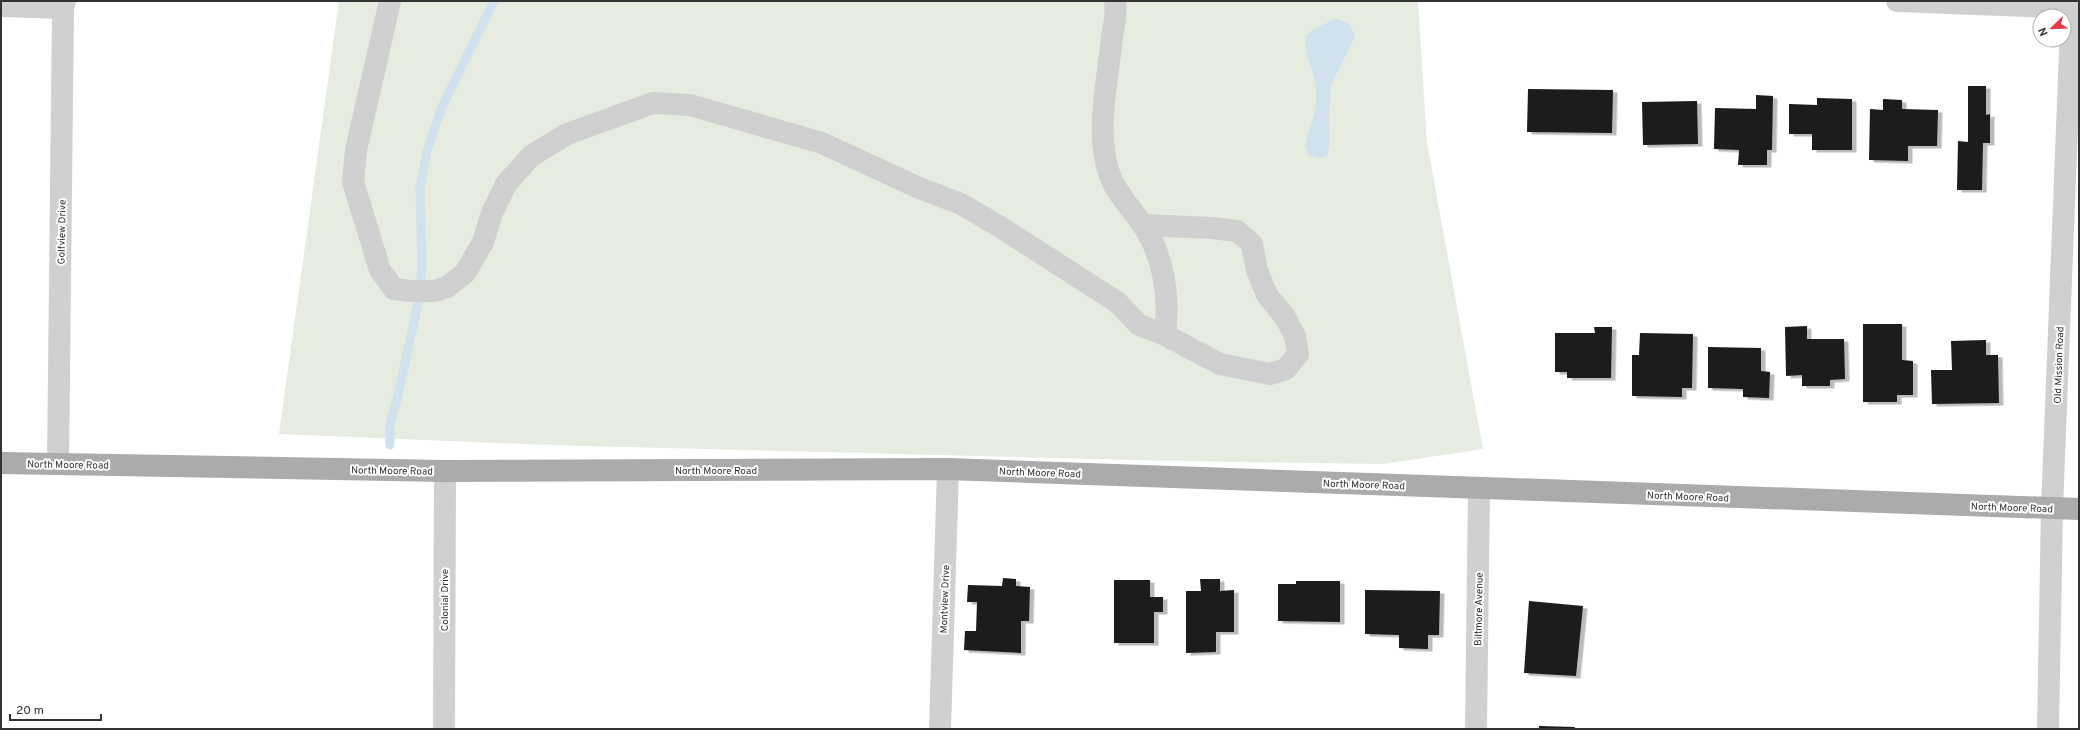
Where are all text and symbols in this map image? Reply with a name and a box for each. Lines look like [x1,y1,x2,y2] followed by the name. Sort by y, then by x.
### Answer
[2032,8,2072,48] north arrow
[2036,25,2052,38] text: N
[55,200,70,265] street label: Golfview Drive
[2052,326,2067,404] street label: Old Mission Road
[27,458,109,473] street label: North Moore Road
[351,464,433,479] street label: North Moore Road
[675,465,757,478] street label: North Moore Road
[999,466,1081,481] street label: North Moore Road
[1323,478,1405,493] street label: North Moore Road
[1647,490,1729,505] street label: North Moore Road
[1971,501,2053,516] street label: North Moore Road
[938,564,953,634] street label: Montview Drive
[439,569,452,631] street label: Colonial Drive
[1472,572,1487,646] street label: Biltmore Avenue
[10,696,101,722] scale bar
[16,703,44,719] text: 20 m

